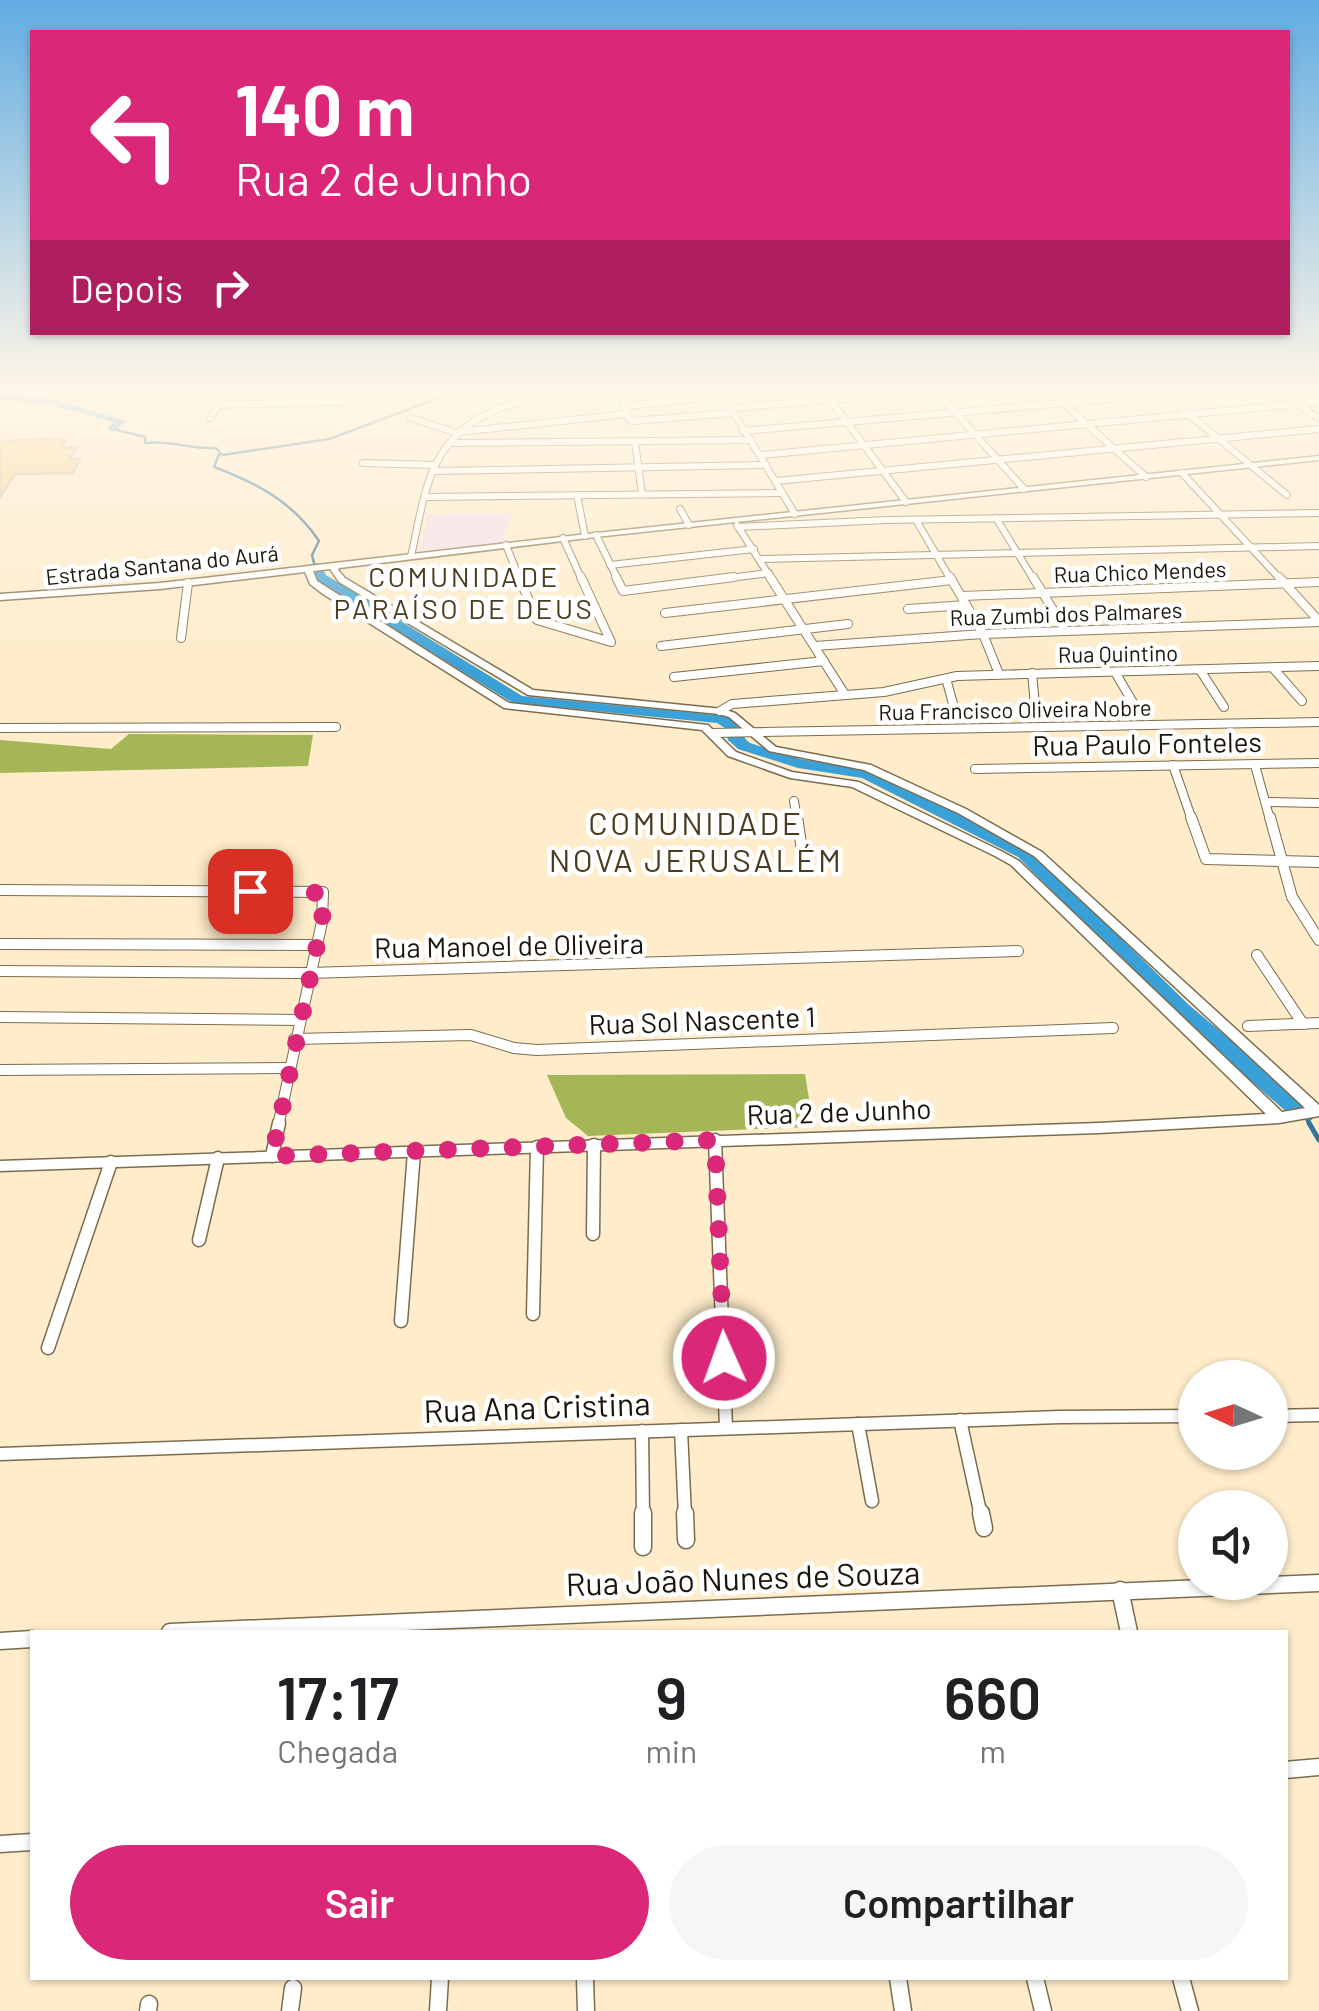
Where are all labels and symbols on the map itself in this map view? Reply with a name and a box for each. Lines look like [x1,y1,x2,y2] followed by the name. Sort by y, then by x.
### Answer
[44,539,280,589] street label: Estrada Santana do Aurá
[1053,555,1227,587] street label: Rua Chico Mendes
[334,559,594,625] district label: COMUNIDADE PARAÍSO DE DEUS
[949,596,1183,630] street label: Rua Zumbi dos Palmares
[1058,639,1178,667] street label: Rua Quintino
[878,694,1152,724] street label: Rua Francisco Oliveira Nobre
[1032,724,1262,762] street label: Rua Paulo Fonteles
[549,803,843,878] district label: COMUNIDADE NOVA JERUSALÉM
[208,849,293,934] pin
[374,926,644,964] street label: Rua Manoel de Oliveira
[588,999,816,1041] street label: Rua Sol Nascente 1
[746,1091,932,1131] street label: Rua 2 de Junho
[672,1306,776,1410] position arrow
[1178,1360,1288,1470] north arrow
[423,1383,651,1429] street label: Rua Ana Cristina
[565,1552,921,1602] street label: Rua João Nunes de Souza

